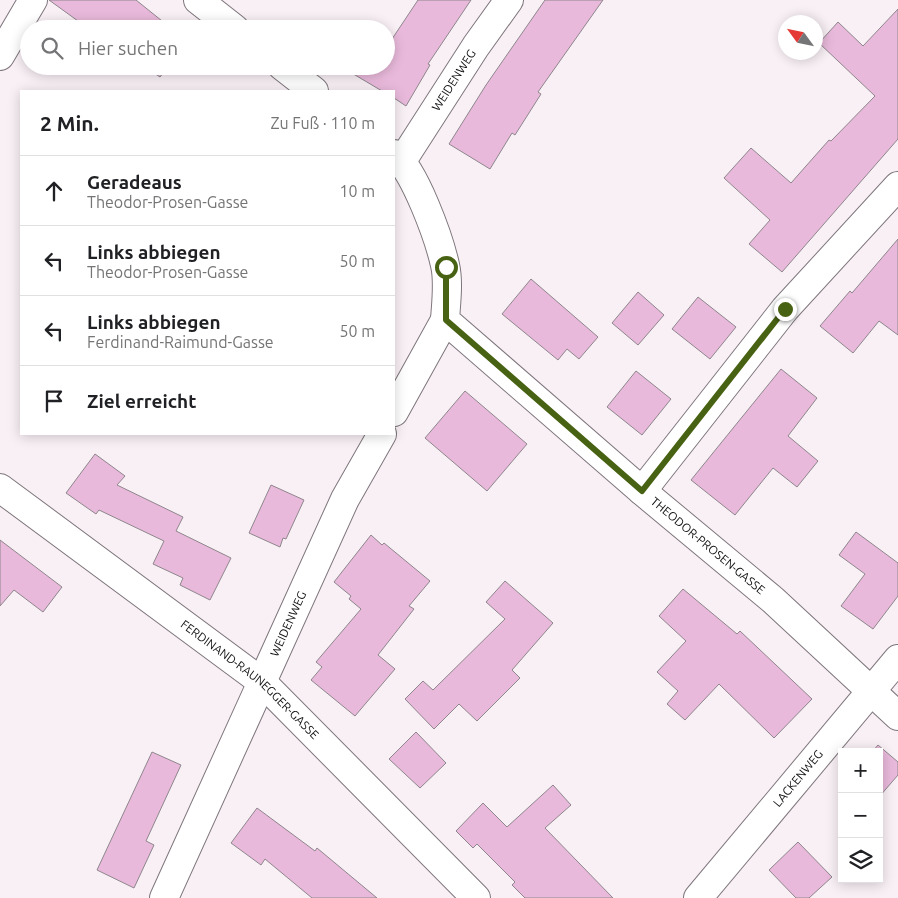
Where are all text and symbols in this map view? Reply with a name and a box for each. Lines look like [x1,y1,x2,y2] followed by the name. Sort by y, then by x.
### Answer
[778,15,823,60] north arrow
[20,20,395,75] search box
[38,34,66,62] icon: search
[78,37,178,59] text: Hier suchen
[429,47,478,113] street label: WEIDENWEG
[40,111,99,135] text: 2 Min.
[270,114,375,132] text: Zu Fuß · 110 m
[87,171,182,193] text: Geradeaus
[40,177,68,205] icon: ahead
[339,182,375,200] text: 10 m
[87,193,248,211] text: Theodor-Prosen-Gasse
[87,241,221,263] text: Links abbiegen
[40,247,68,275] icon: left
[339,252,375,270] text: 50 m
[435,256,458,279] route start
[87,263,248,281] text: Theodor-Prosen-Gasse
[774,298,797,321] route end
[87,311,221,333] text: Links abbiegen
[40,317,68,345] icon: left
[339,322,375,340] text: 50 m
[87,333,274,351] text: Ferdinand-Raimund-Gasse
[40,387,68,415] icon: arrive
[87,390,196,412] text: Ziel erreicht
[649,494,768,597] street label: THEODOR-PROSEN-GASSE
[267,589,308,658] street label: WEIDENWEG
[178,617,322,741] street label: FERDINAND-RAUNEGGER-GASSE
[770,747,825,809] street label: LACKENWEG
[838,748,883,883] map controls
[838,748,883,793] button: +
[838,793,883,838] button: −
[838,838,883,883] button: layers

